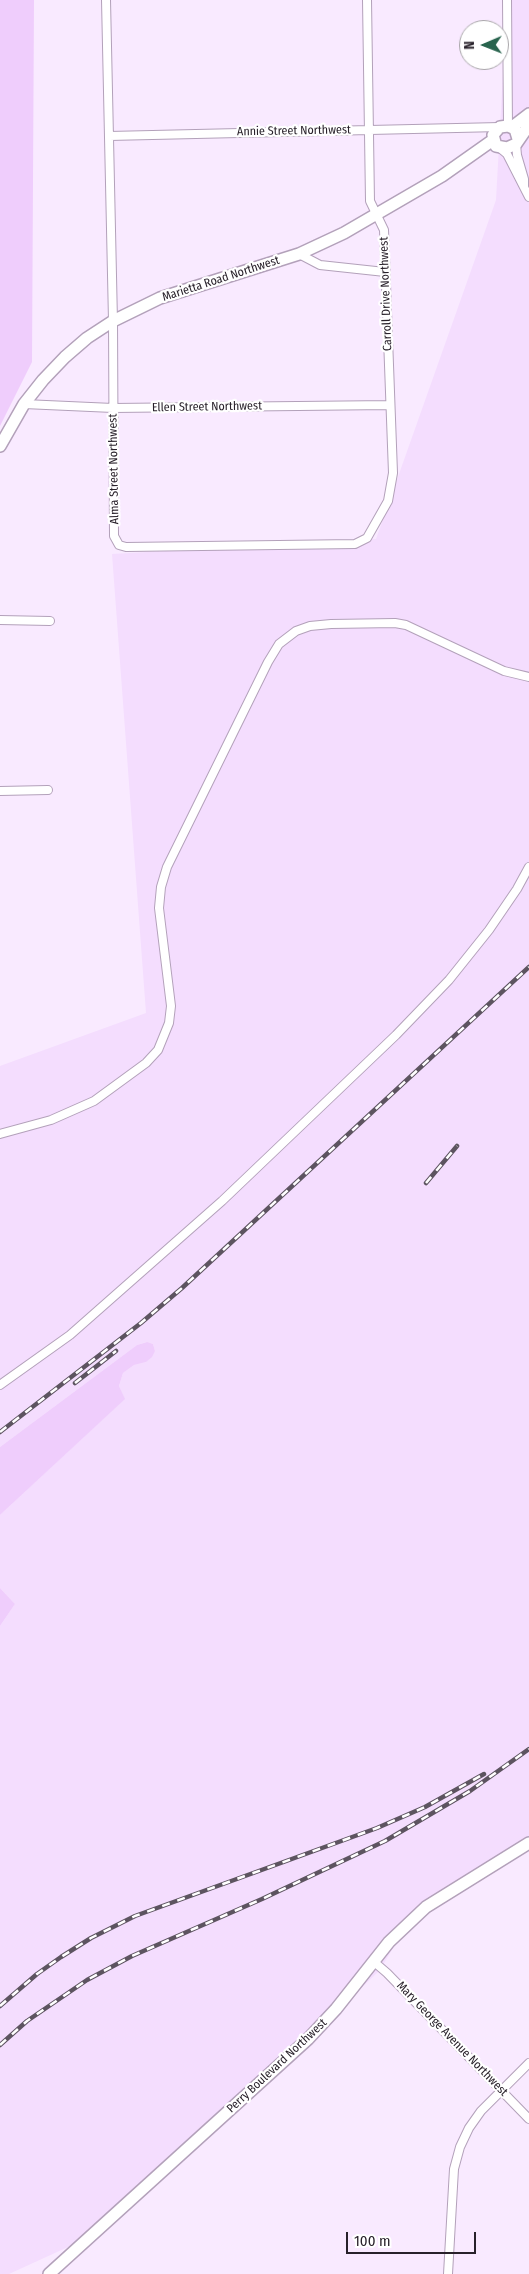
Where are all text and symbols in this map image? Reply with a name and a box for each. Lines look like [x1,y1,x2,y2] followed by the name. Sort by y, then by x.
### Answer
[459,20,509,70] north arrow
[461,41,478,50] text: N
[237,123,351,139] street label: Annie Street Northwest
[377,237,395,351] street label: Carroll Drive Northwest
[160,253,282,305] street label: Marietta Road Northwest
[152,399,262,415] street label: Ellen Street Northwest
[106,414,122,524] street label: Alma Street Northwest
[393,1979,511,2099] street label: Mary George Avenue Northwest
[224,2016,330,2116] street label: Perry Boulevard Northwest
[349,2222,479,2254] scale bar
[354,2232,391,2250] text: 100 m

